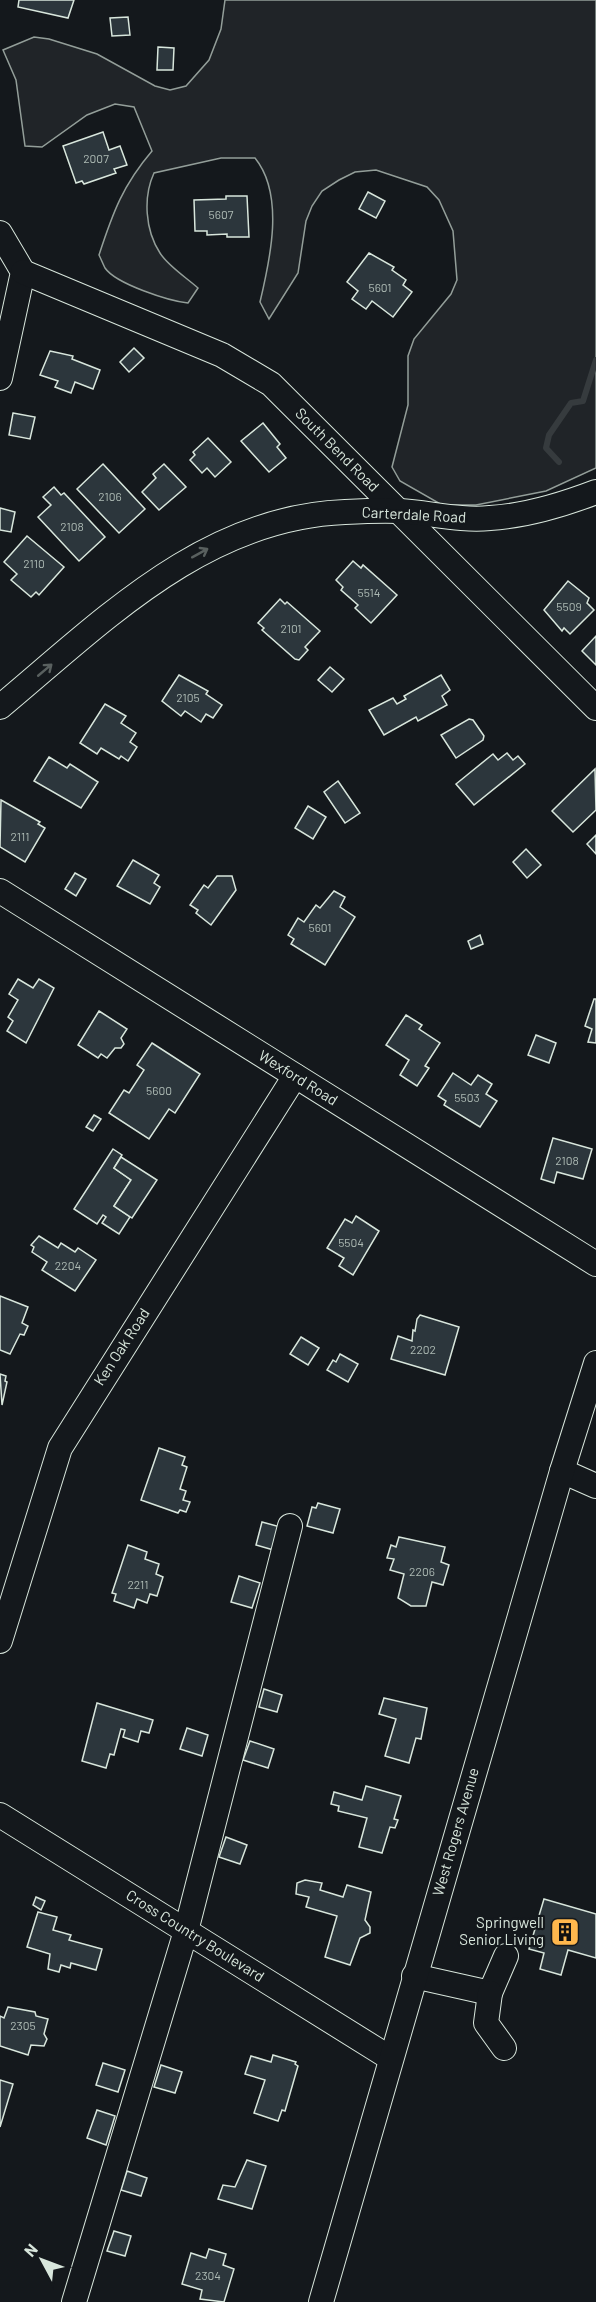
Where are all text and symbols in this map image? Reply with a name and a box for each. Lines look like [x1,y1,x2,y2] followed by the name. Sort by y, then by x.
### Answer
[83,151,109,165] house number: 2007
[209,207,234,221] house number: 5607
[369,280,392,294] house number: 5601
[292,404,383,495] street label: South Bend Road
[98,489,122,503] house number: 2106
[361,502,467,526] street label: Carterdale Road
[60,519,84,533] house number: 2108
[191,547,208,559] one-way arrow
[23,556,45,570] house number: 2110
[358,585,380,599] house number: 5514
[556,599,582,613] house number: 5509
[280,621,302,635] house number: 2101
[37,663,52,677] one-way arrow
[176,690,200,704] house number: 2105
[11,829,29,843] house number: 2111
[309,920,332,934] house number: 5601
[256,1046,341,1109] street label: Wexford Road
[146,1083,172,1097] house number: 5600
[454,1090,480,1104] house number: 5503
[555,1153,579,1167] house number: 2108
[338,1235,364,1249] house number: 5504
[55,1258,81,1272] house number: 2204
[89,1304,153,1389] street label: Ken Oak Road
[410,1342,436,1356] house number: 2202
[409,1564,435,1578] house number: 2206
[127,1577,149,1591] house number: 2211
[428,1766,482,1898] street label: West Rogers Avenue
[123,1885,268,1985] street label: Cross Country Boulevard
[459,1913,544,1948] place label: Springwell Senior Living
[549,1916,581,1948] building icon: Springwell Senior Living
[10,2018,36,2032] house number: 2305
[12,2230,72,2290] north arrow
[20,2240,41,2260] text: N
[195,2268,221,2282] house number: 2304

